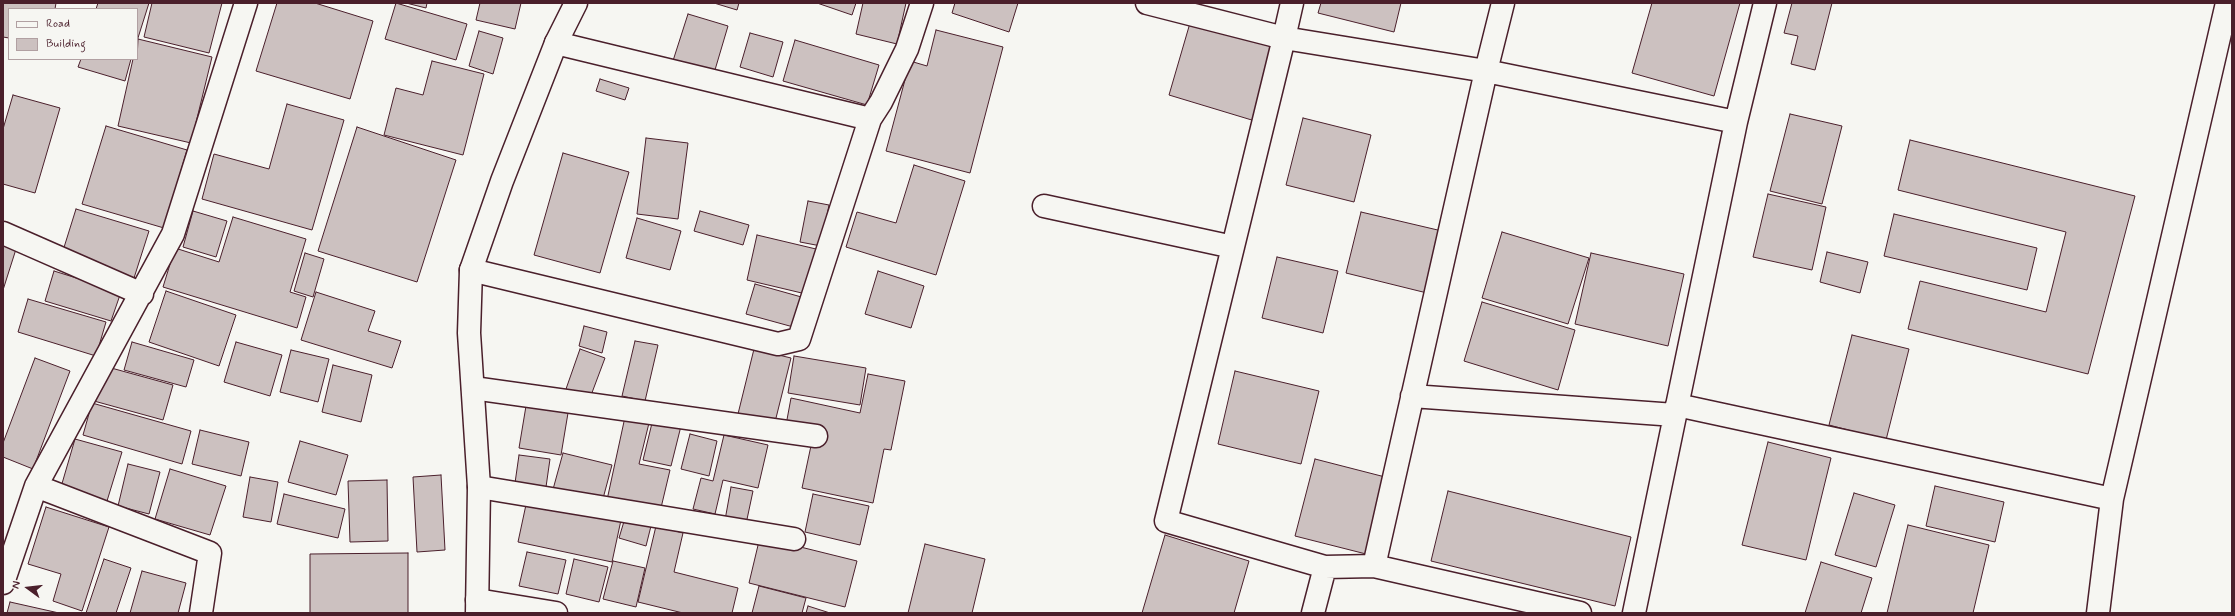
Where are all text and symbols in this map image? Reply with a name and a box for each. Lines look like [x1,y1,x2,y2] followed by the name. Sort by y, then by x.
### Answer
[8,8,138,60] legend
[46,16,70,32] text: Road
[46,36,86,52] text: Building
[8,568,48,608] north arrow
[9,580,24,590] text: N

